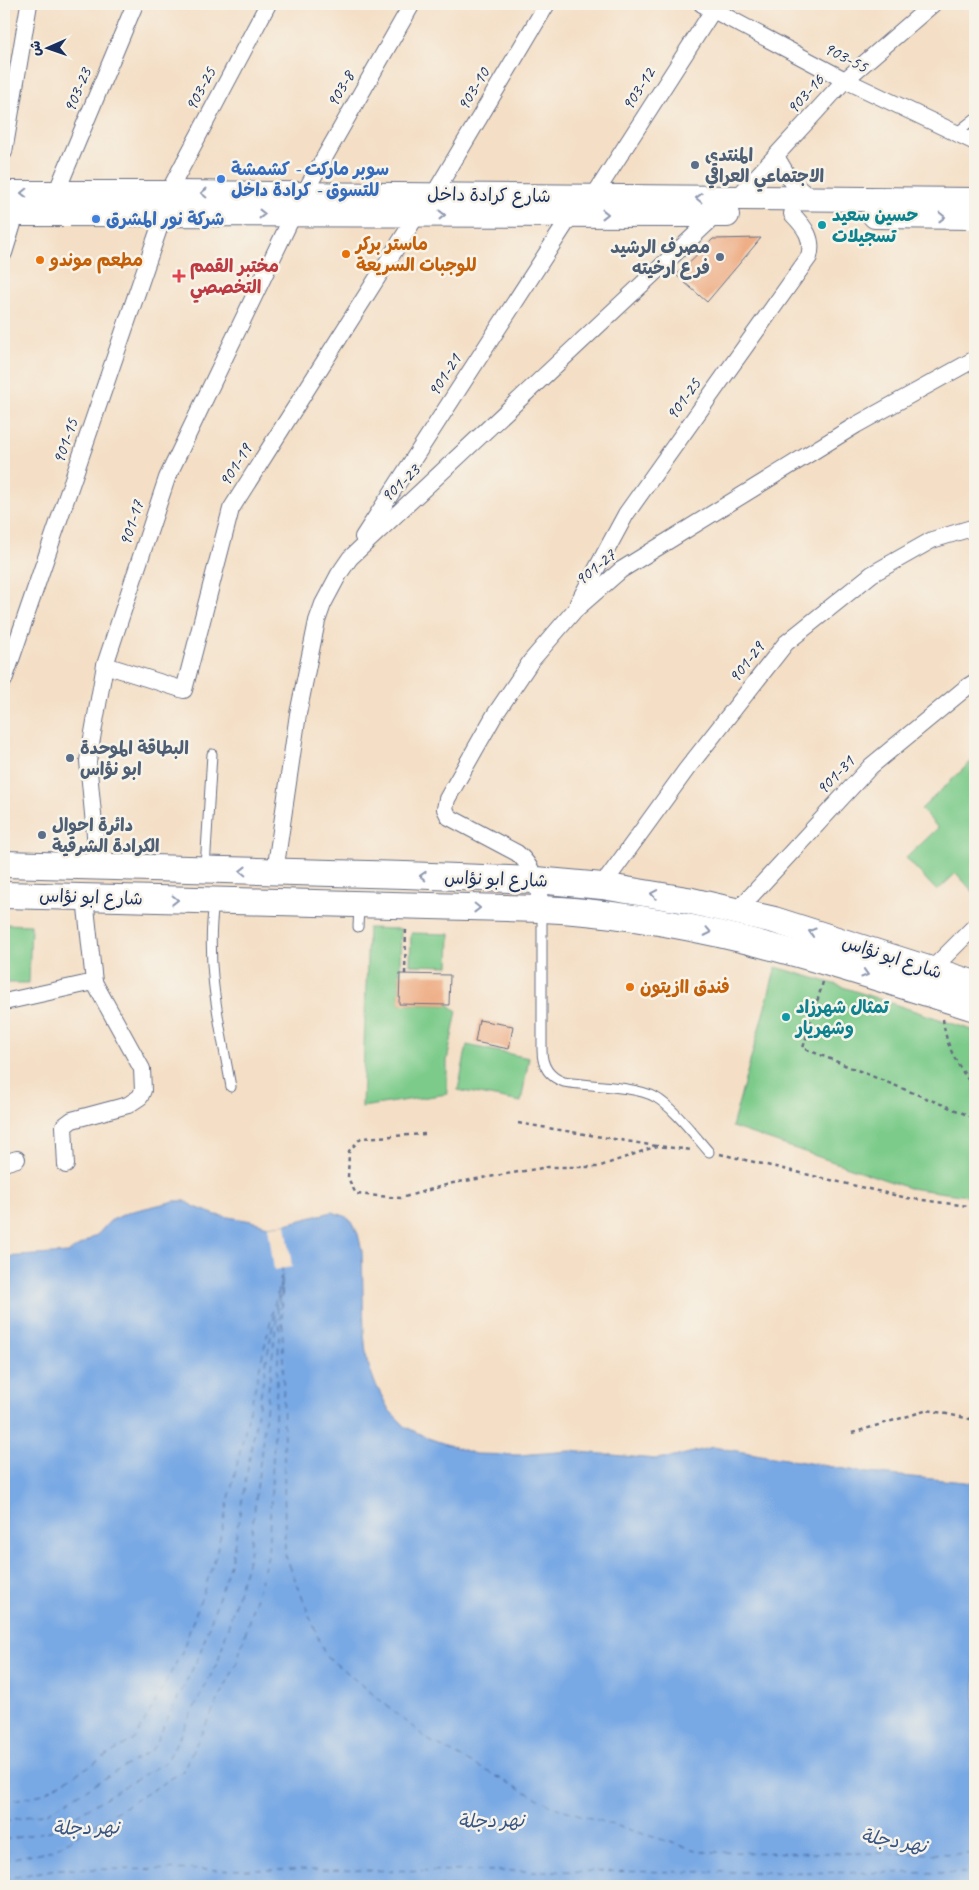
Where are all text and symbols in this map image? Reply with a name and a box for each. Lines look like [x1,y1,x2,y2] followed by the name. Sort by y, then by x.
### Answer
[22,22,72,72] north arrow
[820,37,872,78] street label: 903-55
[27,40,44,56] text: ش
[452,62,495,115] street label: 903-10
[616,62,661,114] street label: 903-12
[58,63,97,116] street label: 903-23
[179,63,221,115] street label: 903-25
[321,65,360,111] street label: 903-8
[781,69,829,119] street label: 903-16
[705,144,824,192] place label: المنتدى الاجتماعي العراقي
[231,158,389,202] place label: سوبر ماركت - كشمشة للتسوق - كرادة داخل
[689,159,701,171] marker: المنتدى الاجتماعي العراقي
[215,173,227,185] marker: سوبر ماركت - كشمشة للتسوق - كرادة داخل
[427,183,551,208] street label: شارع كرادة داخل
[20,188,28,198] one-way arrow
[200,188,208,198] one-way arrow
[695,193,702,203] one-way arrow
[832,204,919,247] place label: حسين سعيد تسجيلات
[106,208,224,230] place label: شركة نور المشرق
[259,209,267,220] one-way arrow
[602,209,609,219] one-way arrow
[439,210,447,220] one-way arrow
[939,212,947,222] one-way arrow
[90,213,102,225] marker: شركة نور المشرق
[816,219,828,231] marker: حسين سعيد تسجيلات
[354,233,477,277] place label: ماستر بركر للوجبات السريعة
[610,236,710,280] place label: مصرف الرشيد فرع ارخيته
[340,248,352,260] marker: ماستر بركر للوجبات السريعة
[48,249,143,274] place label: مطعم موندو
[714,251,726,263] marker: مصرف الرشيد فرع ارخيته
[34,254,46,266] marker: مطعم موندو
[190,255,279,303] place label: مختبر القمم التخصصي
[172,269,186,283] marker: مختبر القمم التخصصي
[422,349,466,400] street label: 901-21
[660,373,706,424] street label: 901-25
[47,415,83,467] street label: 901-15
[213,438,258,490] street label: 901-19
[376,458,426,507] street label: 901-23
[113,497,149,548] street label: 901-17
[570,543,621,590] street label: 901-27
[723,635,770,687] street label: 901-29
[80,737,189,780] place label: البطاقة الموحدة ابو نؤاس
[811,750,860,799] street label: 901-31
[64,752,76,764] marker: البطاقة الموحدة ابو نؤاس
[52,814,160,857] place label: دائرة احوال الكرادة الشرقية
[36,829,48,841] marker: دائرة احوال الكرادة الشرقية
[239,866,246,876] one-way arrow
[444,866,548,893] street label: شارع ابو نؤاس
[418,871,426,882] one-way arrow
[39,884,143,911] street label: شارع ابو نؤاس
[650,890,659,900] one-way arrow
[171,894,179,905] one-way arrow
[474,903,482,913] one-way arrow
[704,926,712,937] one-way arrow
[808,928,817,938] one-way arrow
[839,931,945,984] street label: شارع ابو نؤاس
[860,968,868,978] one-way arrow
[640,976,730,998] place label: فندق اازيتون
[624,981,636,993] marker: فندق اازيتون
[794,996,890,1039] place label: تمثال شهرزاد وشهريار
[780,1011,792,1023] marker: تمثال شهرزاد وشهريار
[458,1808,526,1834] water label: نهر دجلة
[53,1815,121,1841] water label: نهر دجلة
[859,1823,931,1859] water label: نهر دجلة

